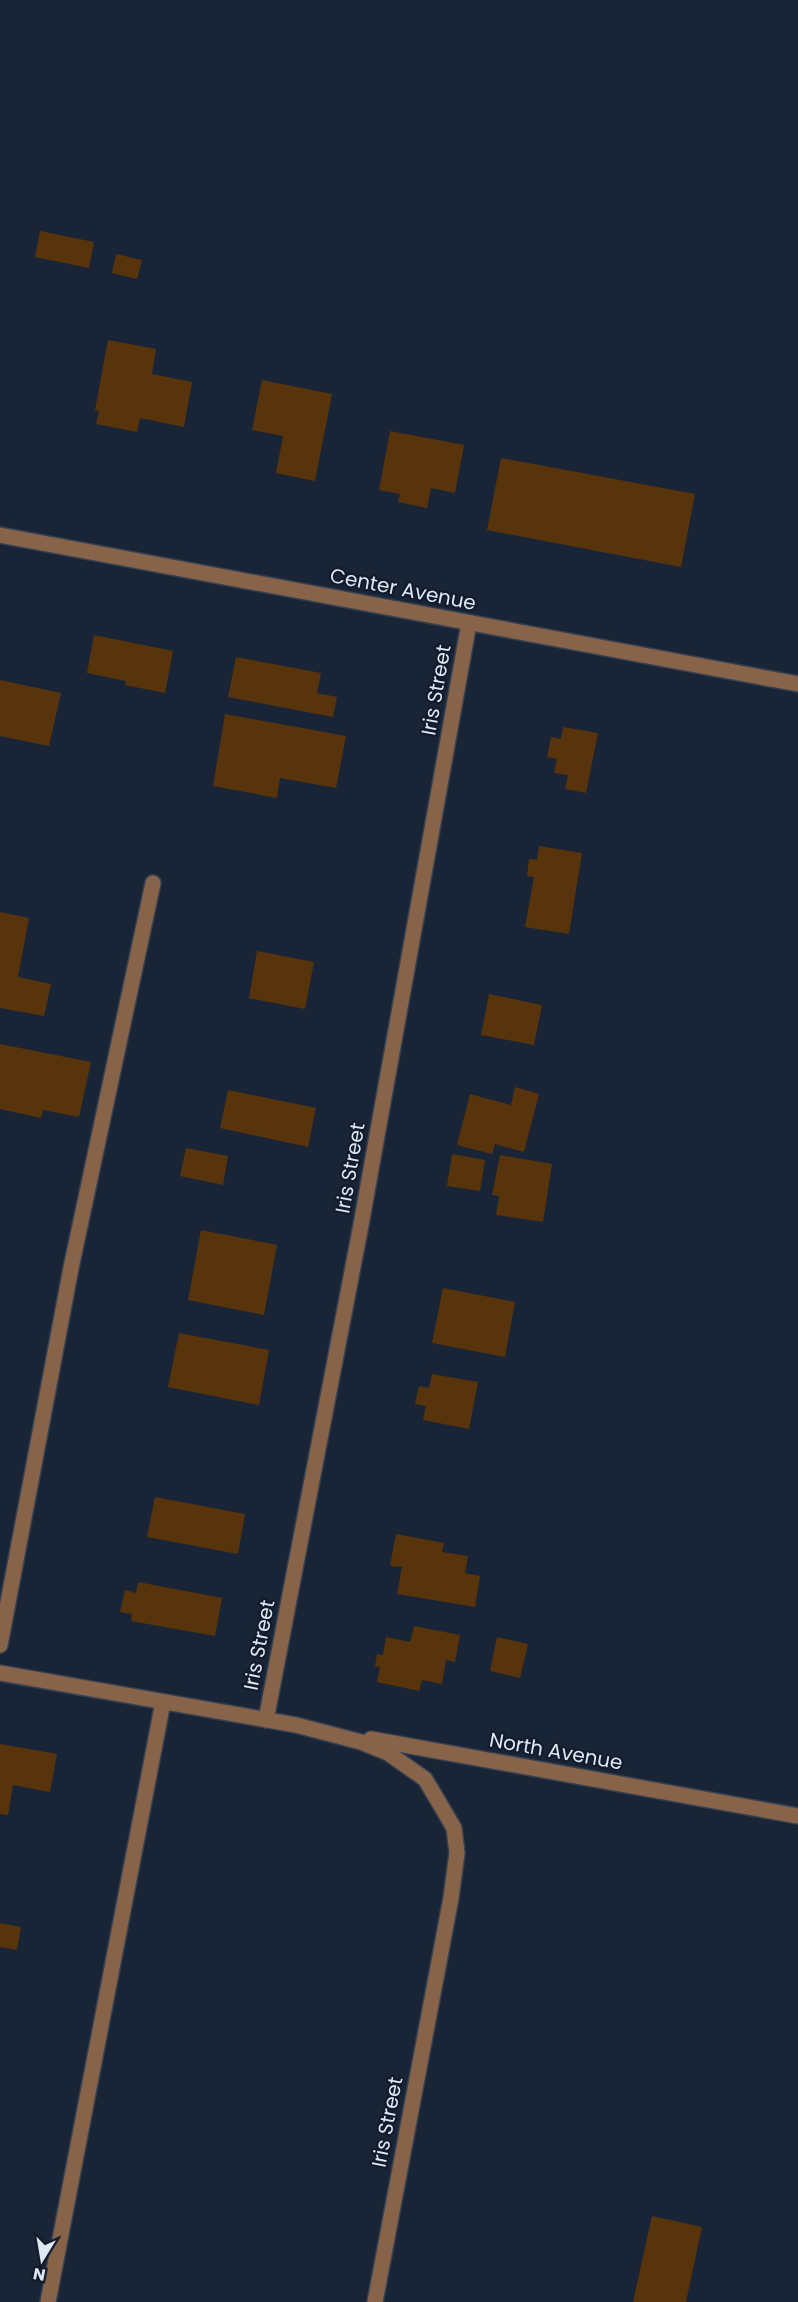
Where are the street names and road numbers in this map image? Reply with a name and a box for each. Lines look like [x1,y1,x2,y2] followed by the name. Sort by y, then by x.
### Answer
[328,561,478,617] street label: Center Avenue
[414,642,458,738] street label: Iris Street
[328,1120,372,1216] street label: Iris Street
[237,1597,281,1693] street label: Iris Street
[487,1726,625,1776] street label: North Avenue
[365,2074,409,2170] street label: Iris Street

